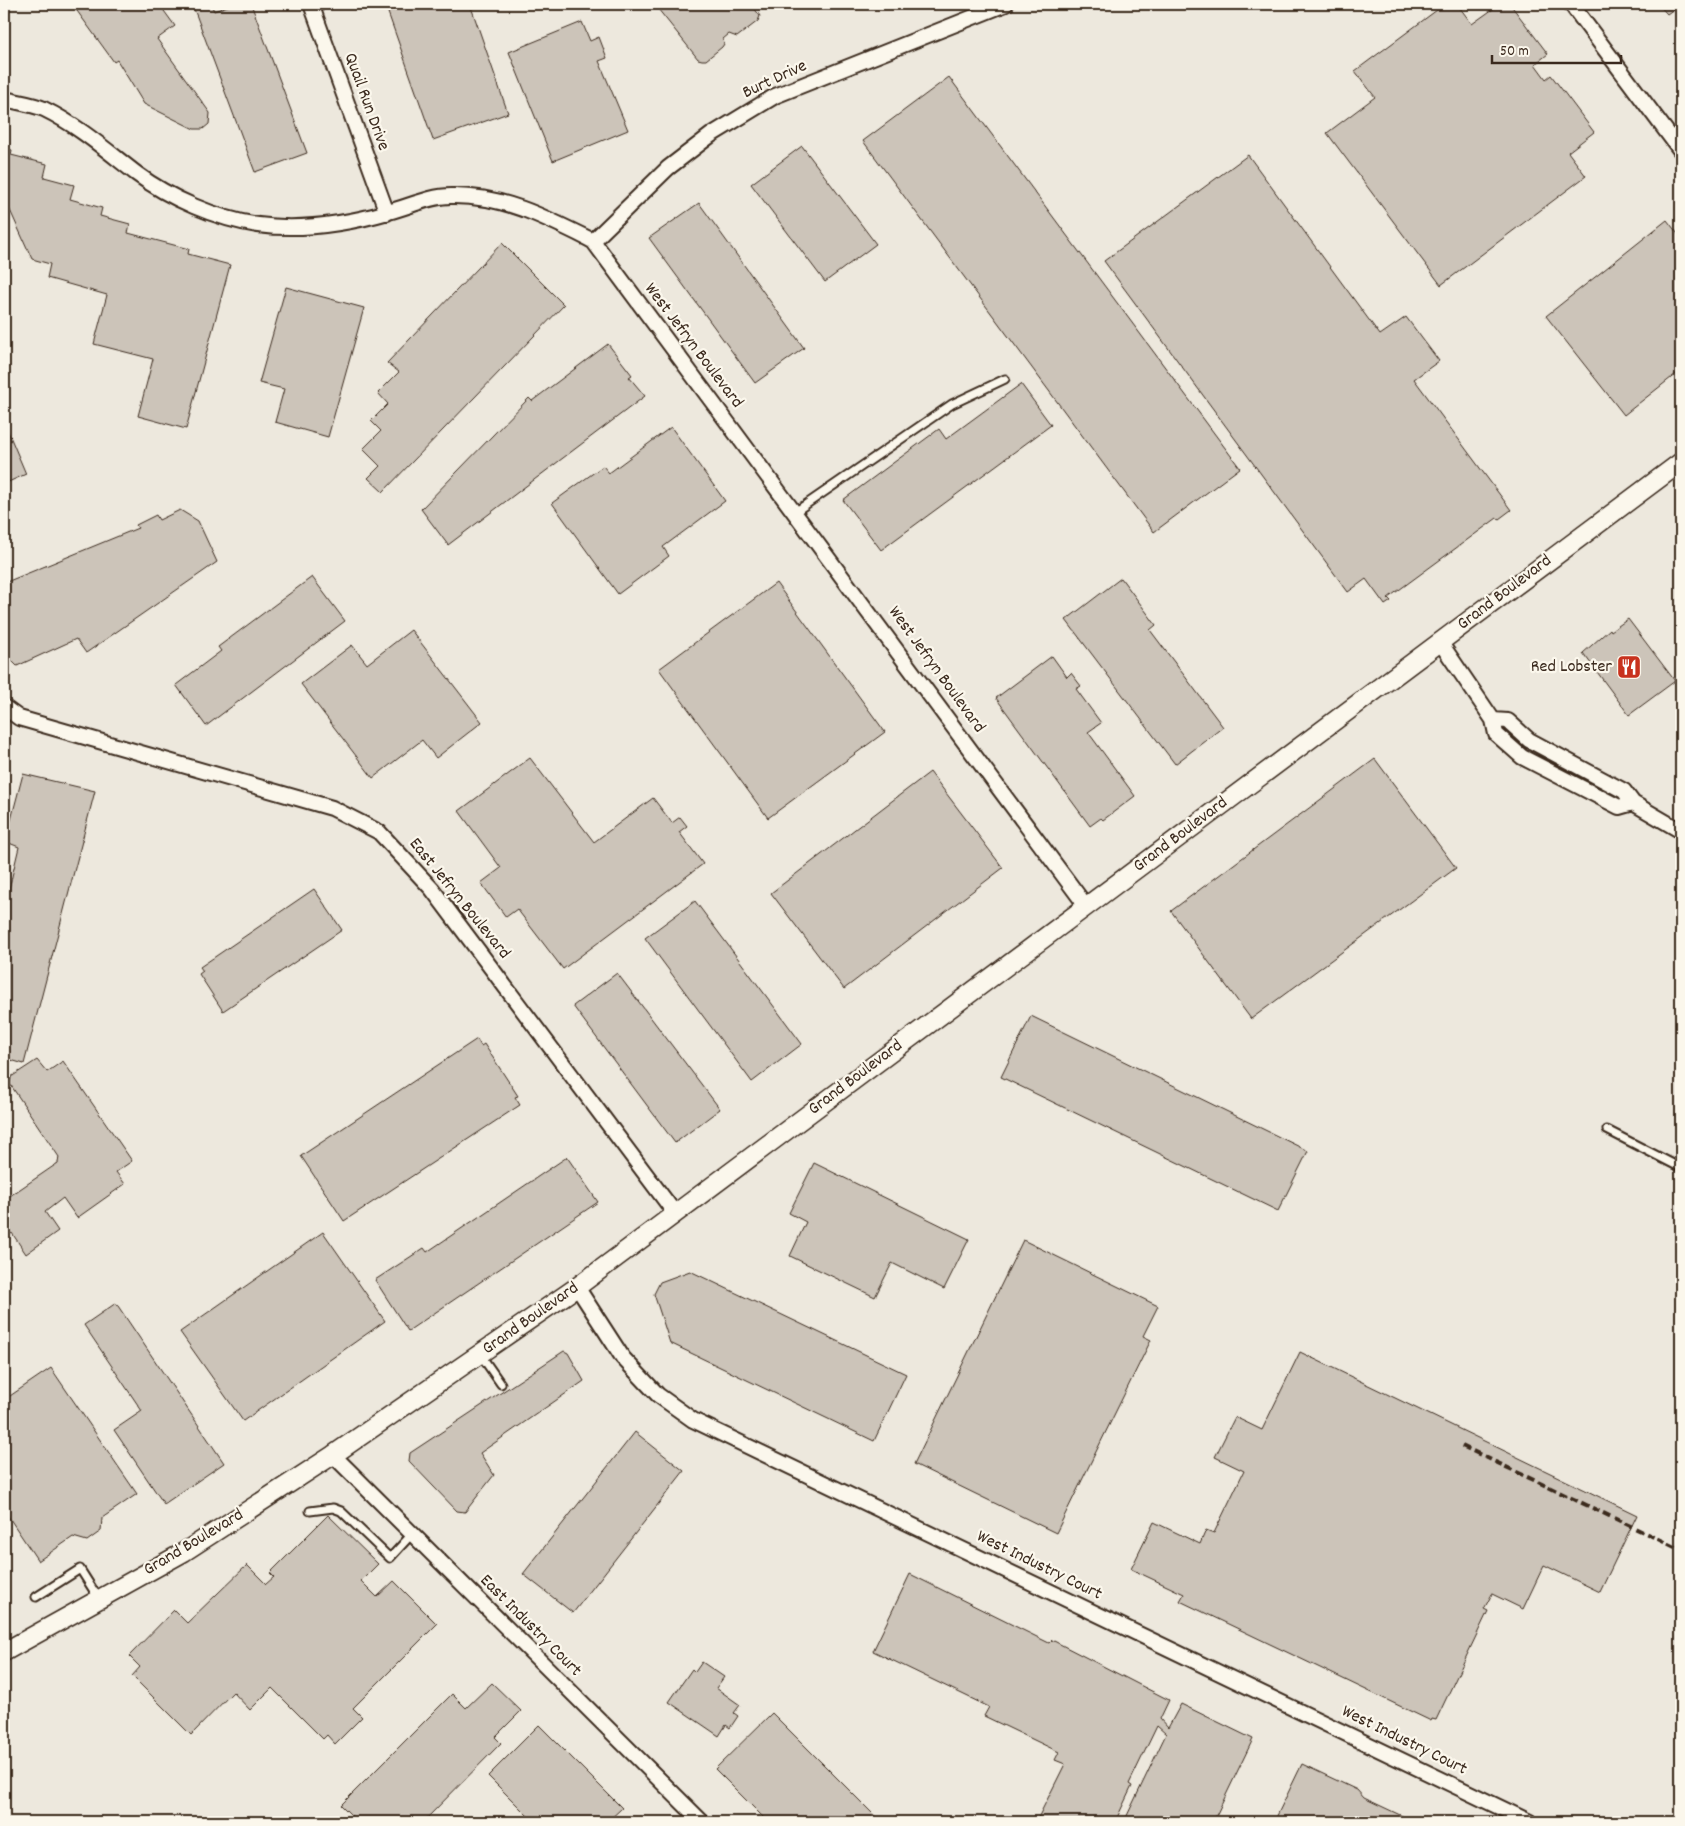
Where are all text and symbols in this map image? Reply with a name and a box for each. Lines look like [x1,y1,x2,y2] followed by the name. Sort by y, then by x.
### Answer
[1492,32,1621,64] scale bar
[1500,41,1529,63] text: 50 m
[337,50,395,154] street label: Quail Run Drive
[739,54,811,106] street label: Burt Drive
[637,278,749,414] street label: West Jefryn Boulevard
[1452,549,1558,637] street label: Grand Boulevard
[881,601,991,739] street label: West Jefryn Boulevard
[1616,654,1642,680] restaurant icon: Red Lobster
[1531,655,1612,680] place label: Red Lobster
[1128,791,1234,879] street label: Grand Boulevard
[402,833,516,965] street label: East Jefryn Boulevard
[803,1034,909,1122] street label: Grand Boulevard
[478,1276,584,1362] street label: Grand Boulevard
[139,1503,249,1583] street label: Grand Boulevard
[972,1525,1106,1607] street label: West Industry Court
[473,1569,587,1683] street label: East Industry Court
[1337,1700,1471,1782] street label: West Industry Court

